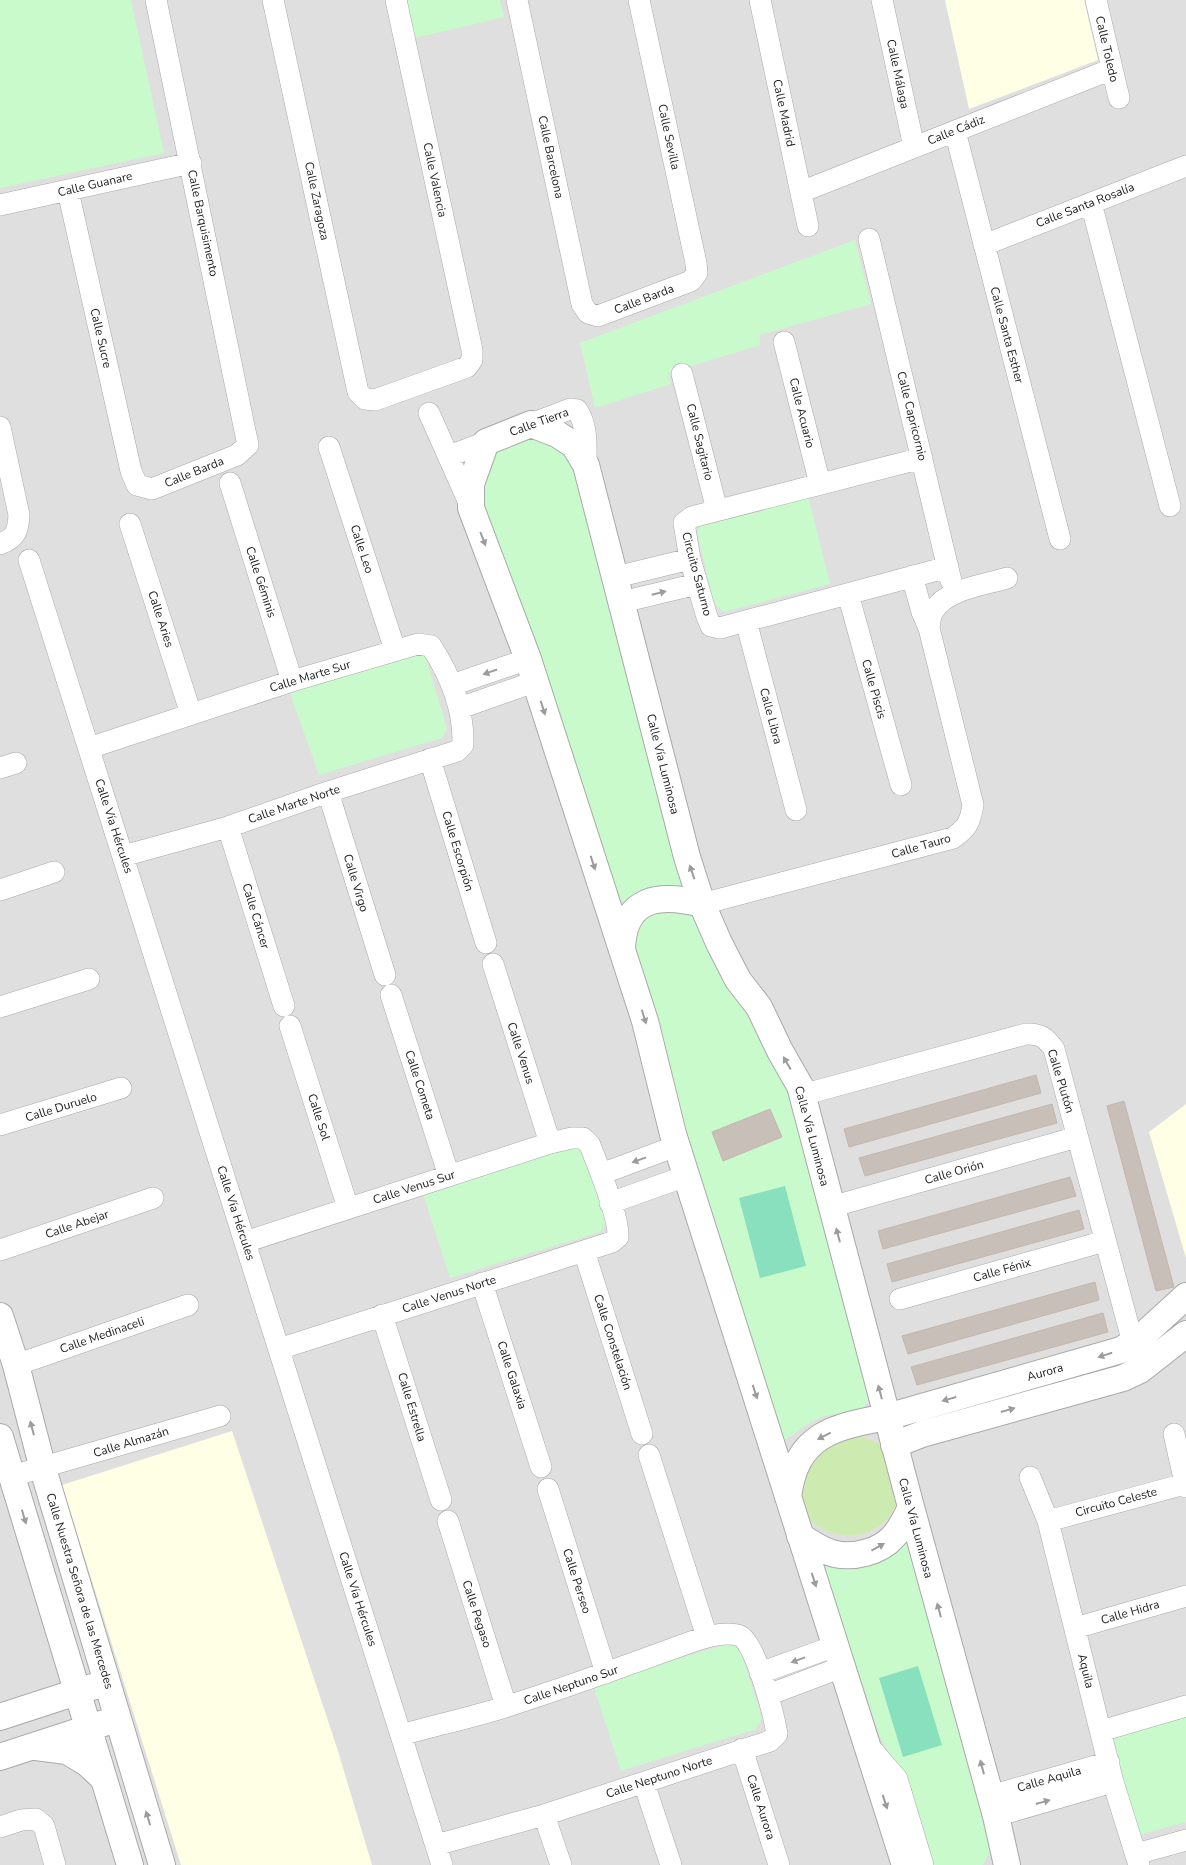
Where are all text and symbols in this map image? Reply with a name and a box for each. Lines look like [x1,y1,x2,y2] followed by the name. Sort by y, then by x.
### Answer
[1092,14,1122,84] street label: Calle Toledo
[883,38,913,110] street label: Calle Málaga
[769,78,799,148] street label: Calle Madrid
[654,103,684,171] street label: Calle Sevilla
[925,111,987,149] street label: Calle Cádiz
[534,114,568,200] street label: Calle Barcelona
[419,141,451,219] street label: Calle Valencia
[301,160,333,242] street label: Calle Zaragoza
[56,168,134,200] street label: Calle Guanare
[184,168,222,278] street label: Calle Barquisimento
[1033,179,1137,231] street label: Calle Santa Rosalía
[612,280,676,318] street label: Calle Barda
[986,285,1028,386] street label: Calle Santa Esther
[86,306,116,370] street label: Calle Sucre
[893,370,931,463] street label: Calle Capricornio
[786,376,819,450] street label: Calle Acuario
[683,402,717,482] street label: Calle Sagitario
[507,404,571,440] street label: Calle Tierra
[162,453,226,491] street label: Calle Barda
[347,523,377,576] street label: Calle Leo
[678,530,716,618] street label: Circuito Saturno
[480,531,487,546] one-way arrow
[242,544,280,620] street label: Calle Géminis
[144,589,178,650] street label: Calle Aries
[652,589,667,597] one-way arrow
[267,656,353,696] street label: Calle Marte Sur
[858,657,890,721] street label: Calle Piscis
[482,668,497,676] one-way arrow
[756,686,786,746] street label: Calle Libra
[540,701,547,716] one-way arrow
[643,712,683,816] street label: Calle Vía Luminosa
[91,776,137,876] street label: Calle Vía Hércules
[246,781,342,827] street label: Calle Marte Norte
[438,809,478,893] street label: Calle Escorpión
[889,830,953,862] street label: Calle Tauro
[340,852,372,914] street label: Calle Virgo
[590,855,598,870] one-way arrow
[687,864,695,879] one-way arrow
[238,881,274,951] street label: Calle Cáncer
[640,1010,648,1025] one-way arrow
[503,1020,539,1086] street label: Calle Venus
[1044,1047,1078,1115] street label: Calle Plutón
[401,1048,439,1122] street label: Calle Cometa
[782,1056,791,1070] one-way arrow
[791,1084,833,1188] street label: Calle Vía Luminosa
[23,1088,99,1125] street label: Calle Duruelo
[304,1092,334,1143] street label: Calle Sol
[923,1156,985,1188] street label: Calle Orión
[631,1157,646,1164] one-way arrow
[213,1163,259,1263] street label: Calle Vía Hércules
[371,1166,458,1208] street label: Calle Venus Sur
[43,1205,112,1242] street label: Calle Abejar
[834,1227,842,1242] one-way arrow
[971,1254,1033,1286] street label: Calle Fénix
[400,1271,498,1317] street label: Calle Venus Norte
[590,1292,636,1392] street label: Calle Constelación
[58,1313,146,1357] street label: Calle Medinaceli
[493,1339,531,1411] street label: Calle Galaxia
[1097,1352,1112,1360] one-way arrow
[1025,1359,1065,1385] street label: Aurora
[394,1370,430,1444] street label: Calle Estrella
[876,1384,884,1399] one-way arrow
[751,1385,759,1400] one-way arrow
[941,1396,956,1404] one-way arrow
[1000,1406,1015,1414] one-way arrow
[28,1420,36,1435] one-way arrow
[91,1423,171,1461] street label: Calle Almazán
[816,1432,831,1440] one-way arrow
[895,1476,937,1580] street label: Calle Vía Luminosa
[1073,1483,1159,1521] street label: Circuito Celeste
[42,1491,118,1691] street label: Calle Nuestra Señora de las Mercedes
[21,1509,29,1524] one-way arrow
[871,1543,885,1551] one-way arrow
[559,1546,595,1616] street label: Calle Perseo
[335,1549,381,1649] street label: Calle Vía Hércules
[811,1573,819,1588] one-way arrow
[459,1578,496,1650] street label: Calle Pegaso
[1099,1596,1161,1628] street label: Calle Hidra
[934,1603,942,1618] one-way arrow
[1074,1652,1098,1690] street label: Aquila
[790,1657,805,1664] one-way arrow
[522,1661,621,1709] street label: Calle Neptuno Sur
[604,1752,714,1802] street label: Calle Neptuno Norte
[978,1759,986,1774] one-way arrow
[1015,1762,1083,1796] street label: Calle Aquila
[743,1772,779,1842] street label: Calle Aurora
[881,1794,889,1809] one-way arrow
[1035,1798,1050,1806] one-way arrow
[144,1811,152,1826] one-way arrow

